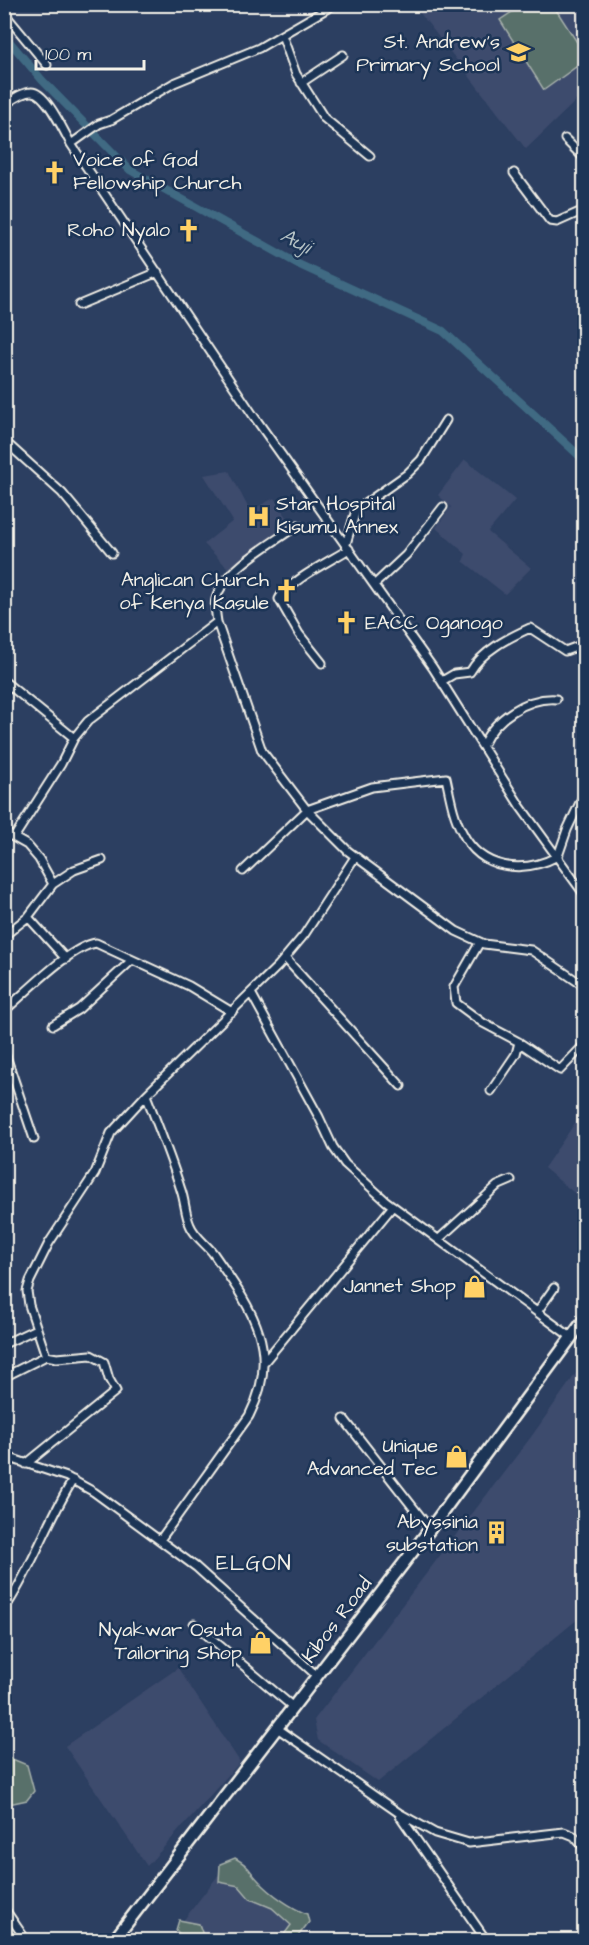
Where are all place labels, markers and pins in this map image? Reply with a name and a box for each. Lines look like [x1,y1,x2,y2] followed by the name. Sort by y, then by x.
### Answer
[356,28,500,80] place label: St. Andrew's Primary School
[505,40,531,66] school or university icon: St. Andrew's Primary School
[73,146,241,197] place label: Voice of God Fellowship Church
[42,159,68,185] church icon: Voice of God Fellowship Church
[67,216,170,245] place label: Roho Nyalo
[175,217,201,243] church icon: Roho Nyalo
[276,490,399,541] place label: Star Hospital Kisumu Annex
[245,503,271,529] hospital icon: Star Hospital Kisumu Annex
[119,566,269,618] place label: Anglican Church of Kenya Kasule
[274,578,300,604] church icon: Anglican Church of Kenya Kasule
[365,609,503,638] place label: EACC Oganogo
[334,610,360,636] church icon: EACC Oganogo
[343,1272,456,1300] place label: Jannet Shop
[461,1273,487,1299] shop icon: Jannet Shop
[307,1432,438,1483] place label: Unique Advanced Tec
[443,1444,469,1470] shop icon: Unique Advanced Tec
[386,1508,478,1559] place label: Abyssinia substation
[483,1520,509,1546] building icon: Abyssinia substation
[99,1616,242,1668] place label: Nyakwar Osuta Tailoring Shop
[247,1629,273,1655] shop icon: Nyakwar Osuta Tailoring Shop

